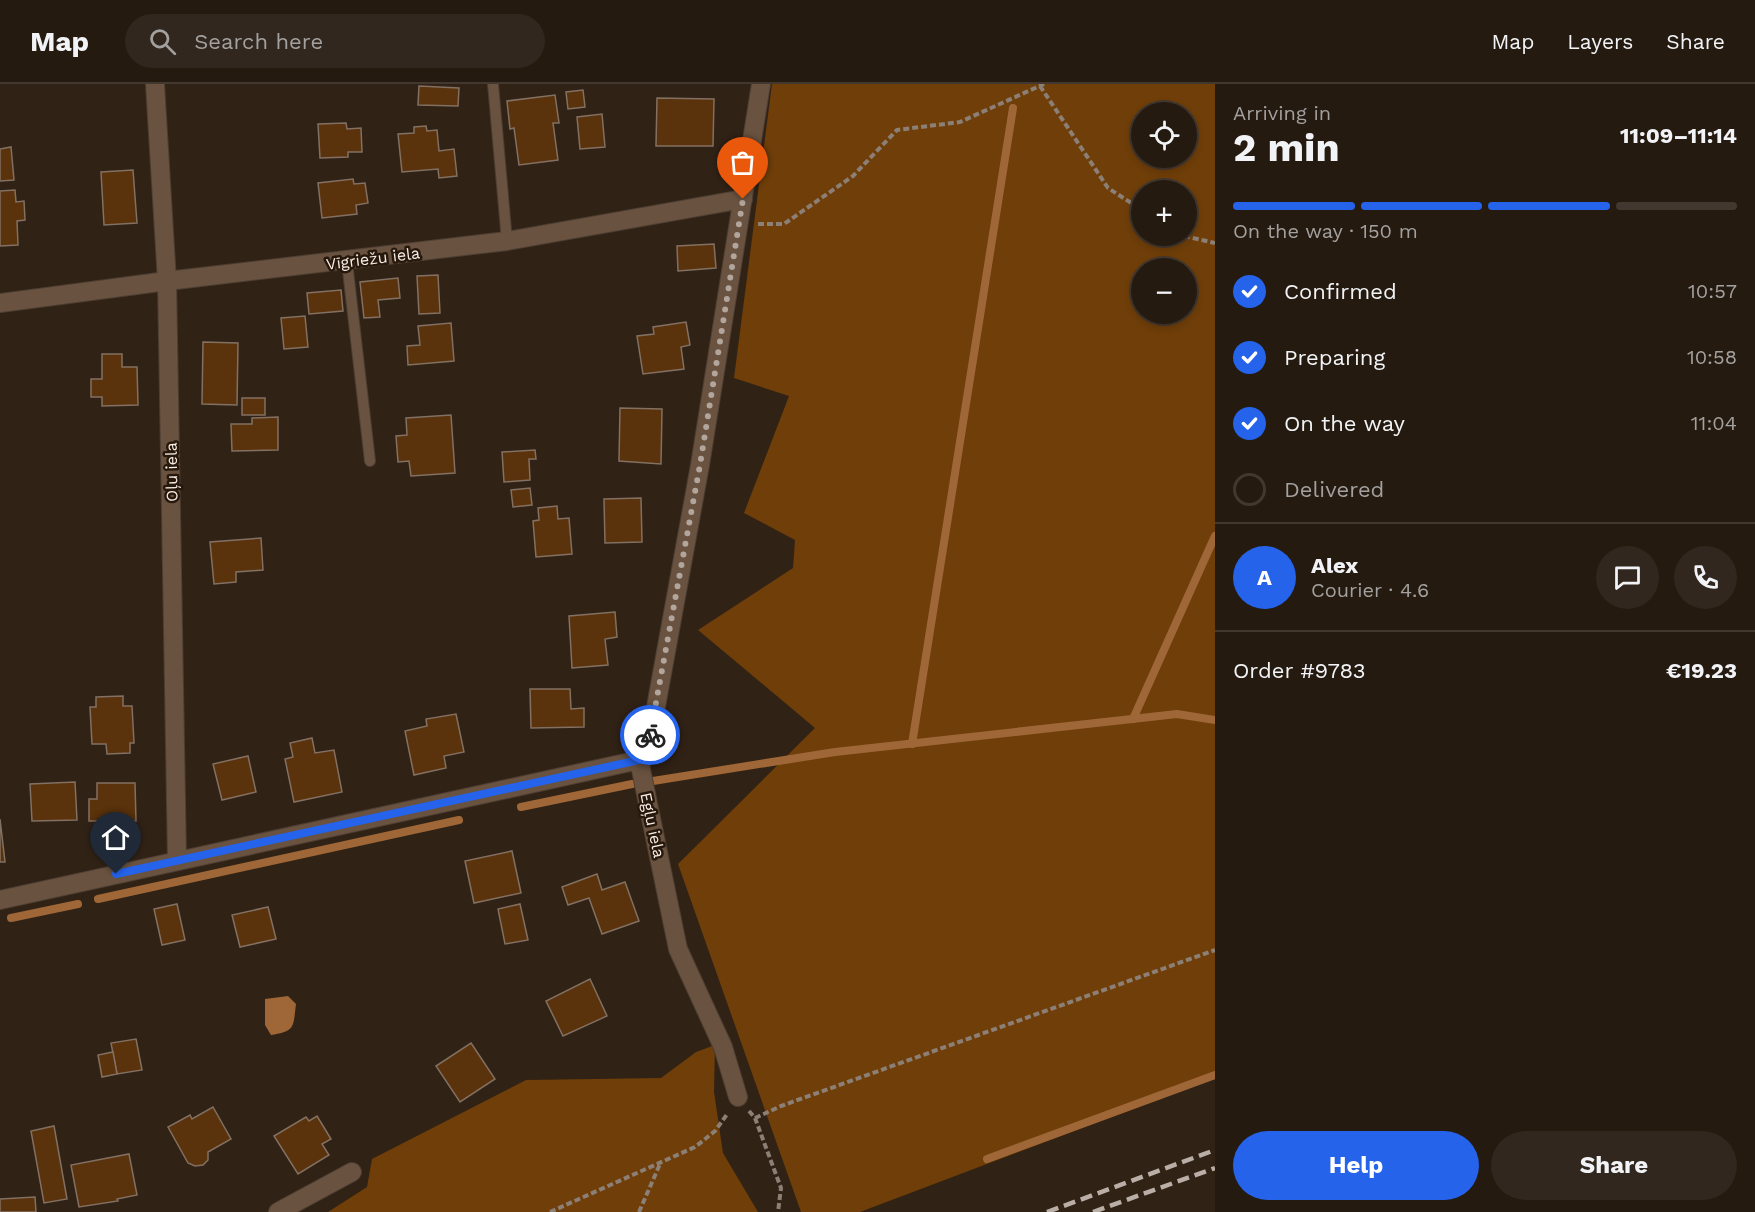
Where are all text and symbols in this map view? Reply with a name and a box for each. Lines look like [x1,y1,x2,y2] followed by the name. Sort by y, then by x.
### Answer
[125,14,545,68] search box
[30,25,89,58] text: Map
[146,25,179,58] icon: search
[194,29,323,54] text: Search here
[1491,29,1534,54] text: Map
[1567,29,1633,54] text: Layers
[1666,29,1725,54] text: Share
[1233,101,1331,125] text: Arriving in
[1131,102,1197,324] map controls
[1131,102,1197,168] button: locate
[1620,123,1737,148] text: 11:09–11:14
[1233,125,1340,170] text: 2 min
[717,137,768,199] pin
[726,146,759,179] icon: bag
[1131,180,1197,246] button: +
[1233,219,1418,243] text: On the way · 150 m
[325,243,421,274] street label: Vīgriežu iela
[1131,258,1197,324] button: −
[1233,275,1266,308] icon: check
[1284,279,1397,304] text: Confirmed
[1688,279,1737,303] text: 10:57
[1233,341,1266,374] icon: check
[1284,345,1385,370] text: Preparing
[1687,345,1737,369] text: 10:58
[1233,407,1266,440] icon: check
[1284,411,1405,436] text: On the way
[1691,411,1737,435] text: 11:04
[161,442,182,502] street label: Oļu iela
[1284,477,1384,502] text: Delivered
[1596,546,1659,609] button: chat
[1674,546,1737,609] button: phone
[1311,553,1358,578] text: Alex
[1257,565,1272,590] text: A
[1311,578,1429,602] text: Courier · 4.6
[1233,658,1365,683] text: Order #9783
[1666,658,1737,683] text: €19.23
[620,705,680,765] courier
[634,719,667,752] icon: bike
[636,791,669,860] street label: Egļu iela
[90,812,141,874] pin
[99,821,132,854] icon: home
[1233,1131,1479,1200] button: Help
[1491,1131,1737,1200] button: Share

